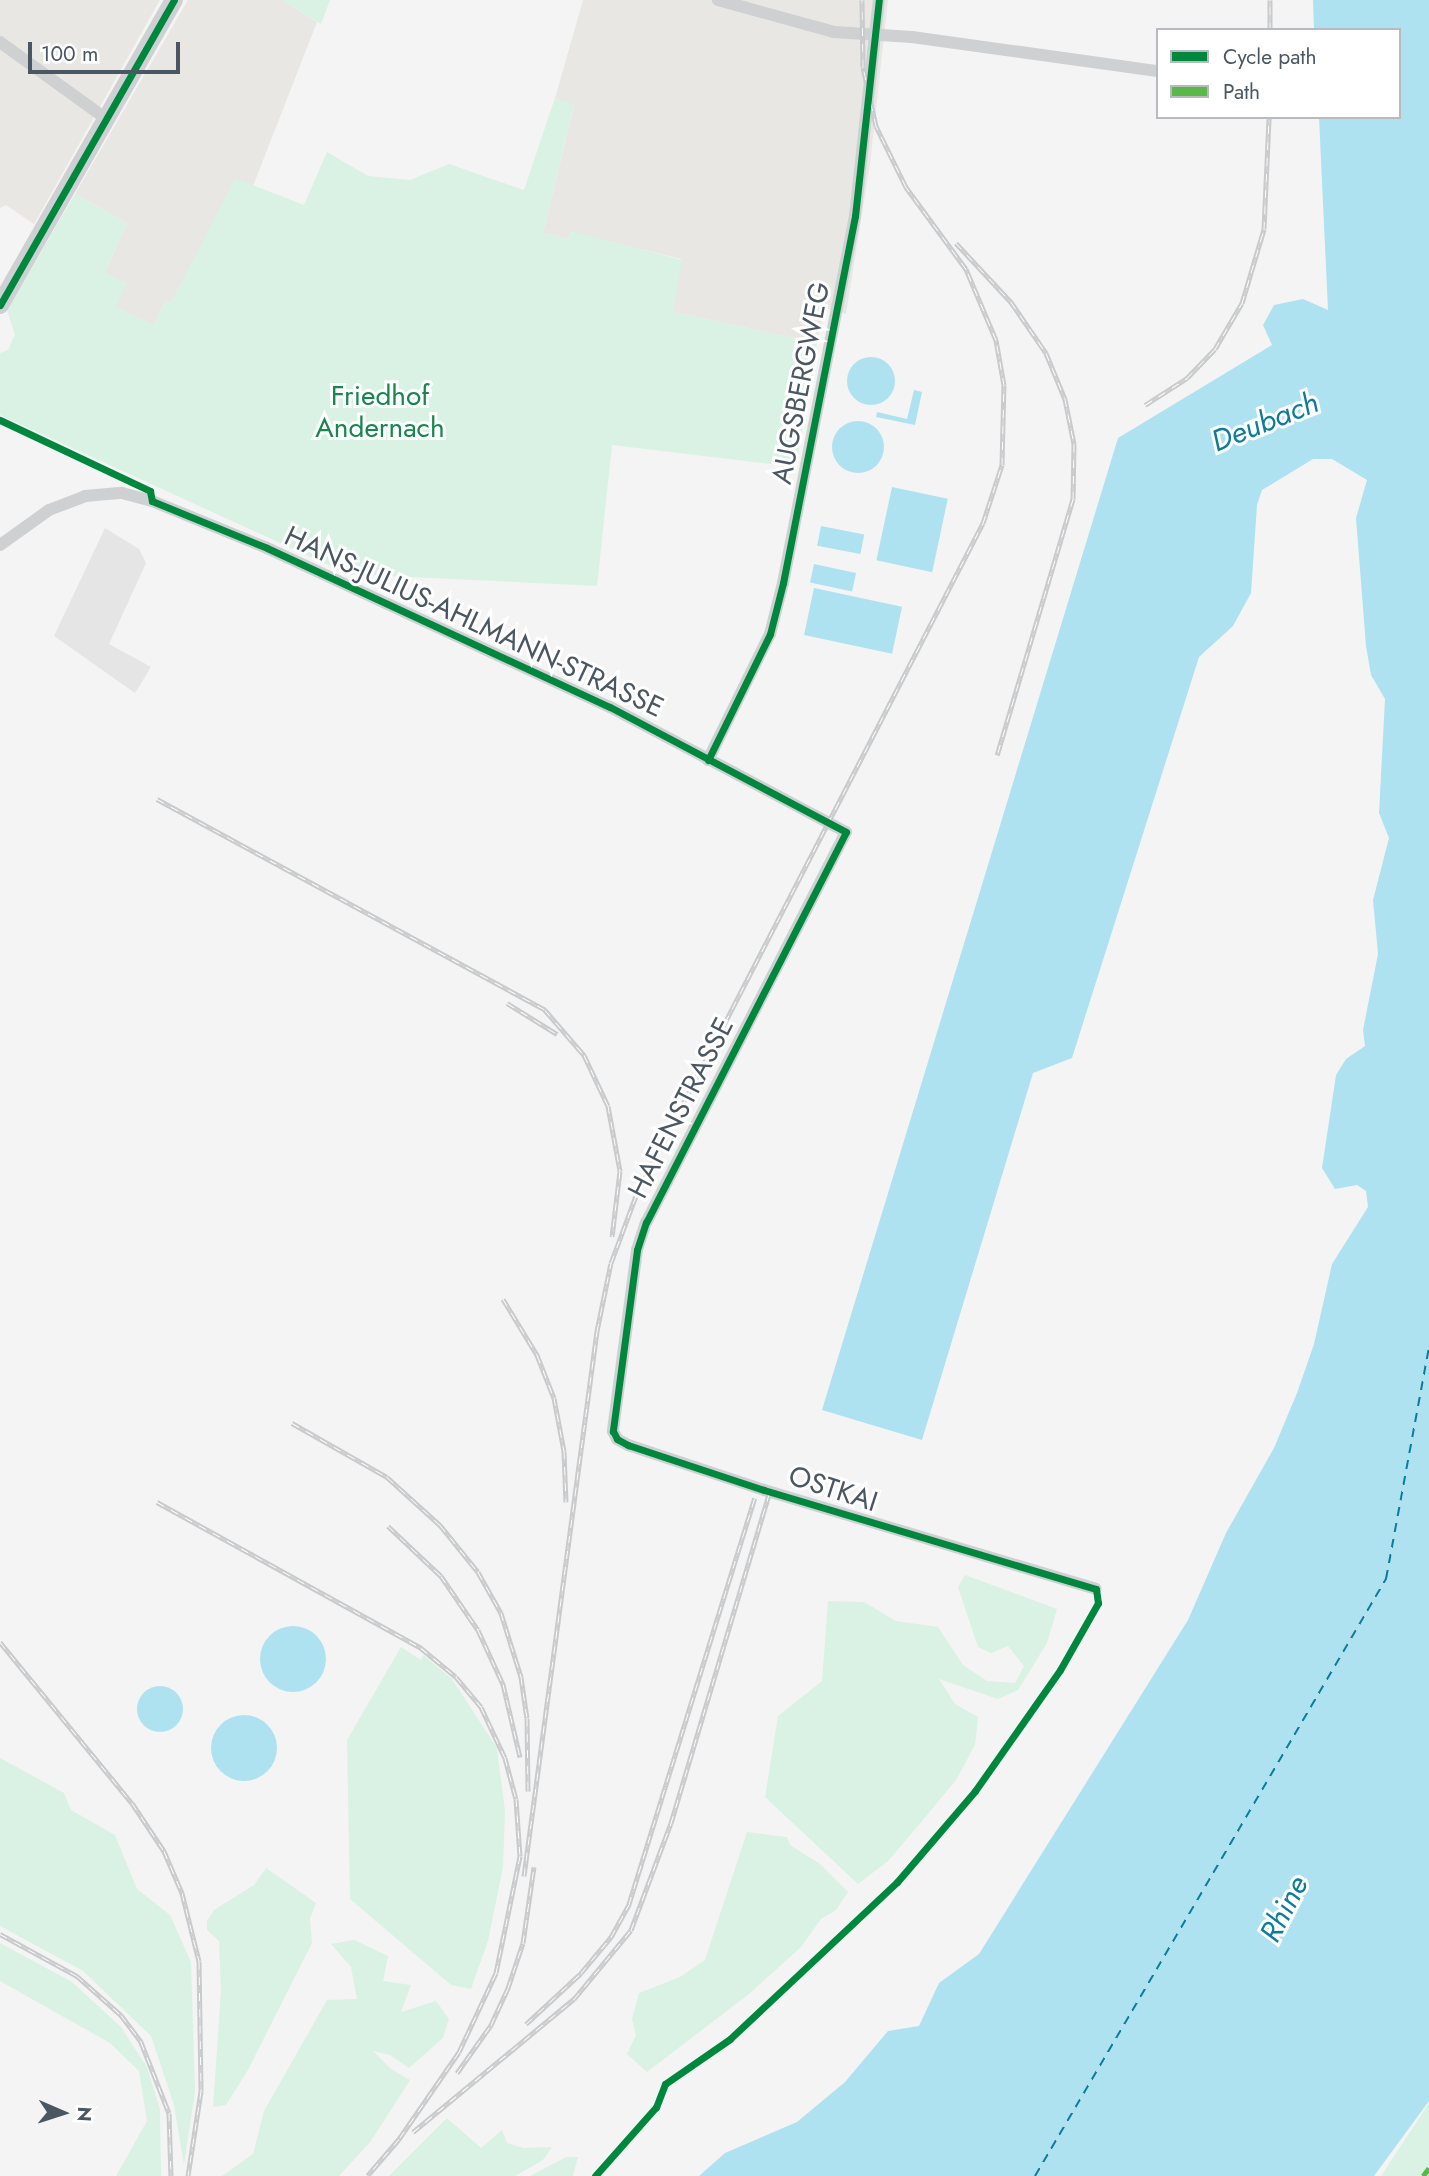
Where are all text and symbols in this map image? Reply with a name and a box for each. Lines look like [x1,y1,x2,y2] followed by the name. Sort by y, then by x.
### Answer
[32,28,184,72] scale bar
[1156,28,1401,119] legend
[41,39,98,69] text: 100 m
[1223,42,1316,72] text: Cycle path
[1223,77,1260,107] text: Path
[765,279,837,487] street label: AUGSBERGWEG
[315,379,445,445] park label: Friedhof Andernach
[1206,384,1324,460] water label: Deubach
[279,519,669,725] street label: HANS-JULIUS-AHLMANN-STRASSE
[621,1012,741,1204] street label: HAFENSTRASSE
[784,1459,882,1519] street label: OSTKAI
[1252,1870,1316,1948] water label: Rhine
[28,2078,98,2148] north arrow
[71,2106,98,2122] text: N

